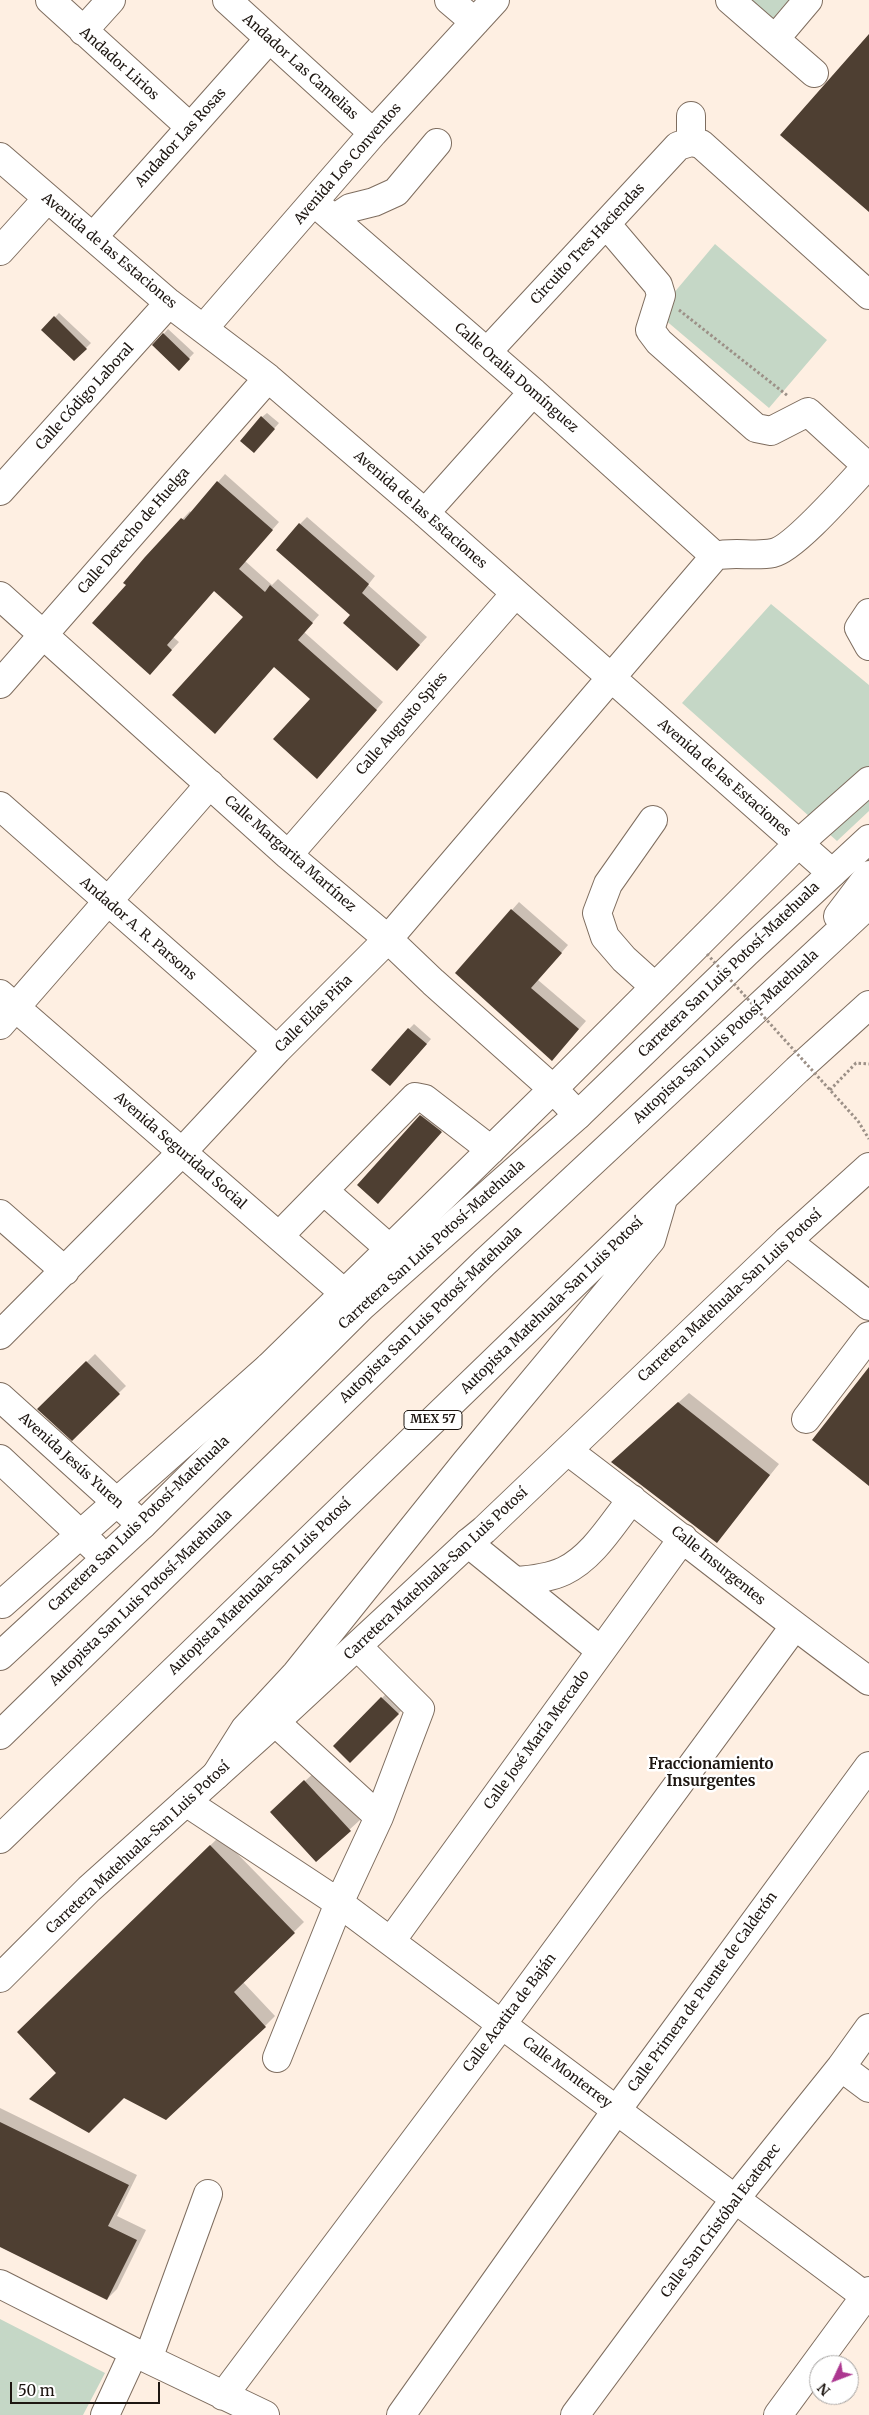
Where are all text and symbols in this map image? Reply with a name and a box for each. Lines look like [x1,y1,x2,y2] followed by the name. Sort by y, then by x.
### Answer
[239,11,361,123] street label: Andador Las Camelias
[76,24,162,104] street label: Andador Lirios
[132,85,230,191] street label: Andador Las Rosas
[291,100,405,228] street label: Avenida Los Conventos
[528,180,648,308] street label: Circuito Tres Haciendas
[38,190,180,312] street label: Avenida de las Estaciones
[451,320,581,436] street label: Calle Oralia Domínguez
[33,340,137,454] street label: Calle Código Laboral
[350,448,490,572] street label: Avenida de las Estaciones
[75,465,193,597] street label: Calle Derecho de Huelga
[353,669,451,779] street label: Calle Augusto Spies
[654,716,794,840] street label: Avenida de las Estaciones
[221,792,359,916] street label: Calle Margarita Martínez
[76,874,200,984] street label: Andador A. R. Parsons
[635,879,823,1061] street label: Carretera San Luis Potosí-Matehuala
[630,947,822,1127] street label: Autopista San Luis Potosí-Matehuala
[272,972,356,1056] street label: Calle Elías Piña
[111,1089,249,1213] street label: Avenida Seguridad Social
[335,1157,529,1333] street label: Carretera San Luis Potosí-Matehuala
[635,1206,825,1386] street label: Carretera Matehuala-San Luis Potosí
[457,1214,647,1398] street label: Autopista Matehuala-San Luis Potosí
[336,1223,526,1407] street label: Autopista San Luis Potosí-Matehuala
[15,1410,127,1512] street label: Avenida Jesús Yuren
[404,1410,462,1430] road number: MEX 57
[45,1433,233,1615] street label: Carretera San Luis Potosí-Matehuala
[341,1484,531,1664] street label: Carretera Matehuala-San Luis Potosí
[165,1495,355,1679] street label: Autopista Matehuala-San Luis Potosí
[46,1506,236,1690] street label: Autopista San Luis Potosí-Matehuala
[668,1523,768,1609] street label: Calle Insurgentes
[481,1667,593,1813] street label: Calle José María Mercado
[649,1756,773,1791] district label: Fraccionamiento Insurgentes
[43,1758,233,1938] street label: Carretera Matehuala-San Luis Potosí
[625,1889,781,2095] street label: Calle Primera de Puente de Calderón
[460,1950,560,2076] street label: Calle Acatita de Baján
[519,2034,615,2112] street label: Calle Monterrey
[658,2141,784,2301] street label: Calle San Cristóbal Ecatepec
[809,2355,859,2405] north arrow
[12,2372,162,2404] scale bar
[813,2379,834,2400] text: N
[18,2381,55,2400] text: 50 m

